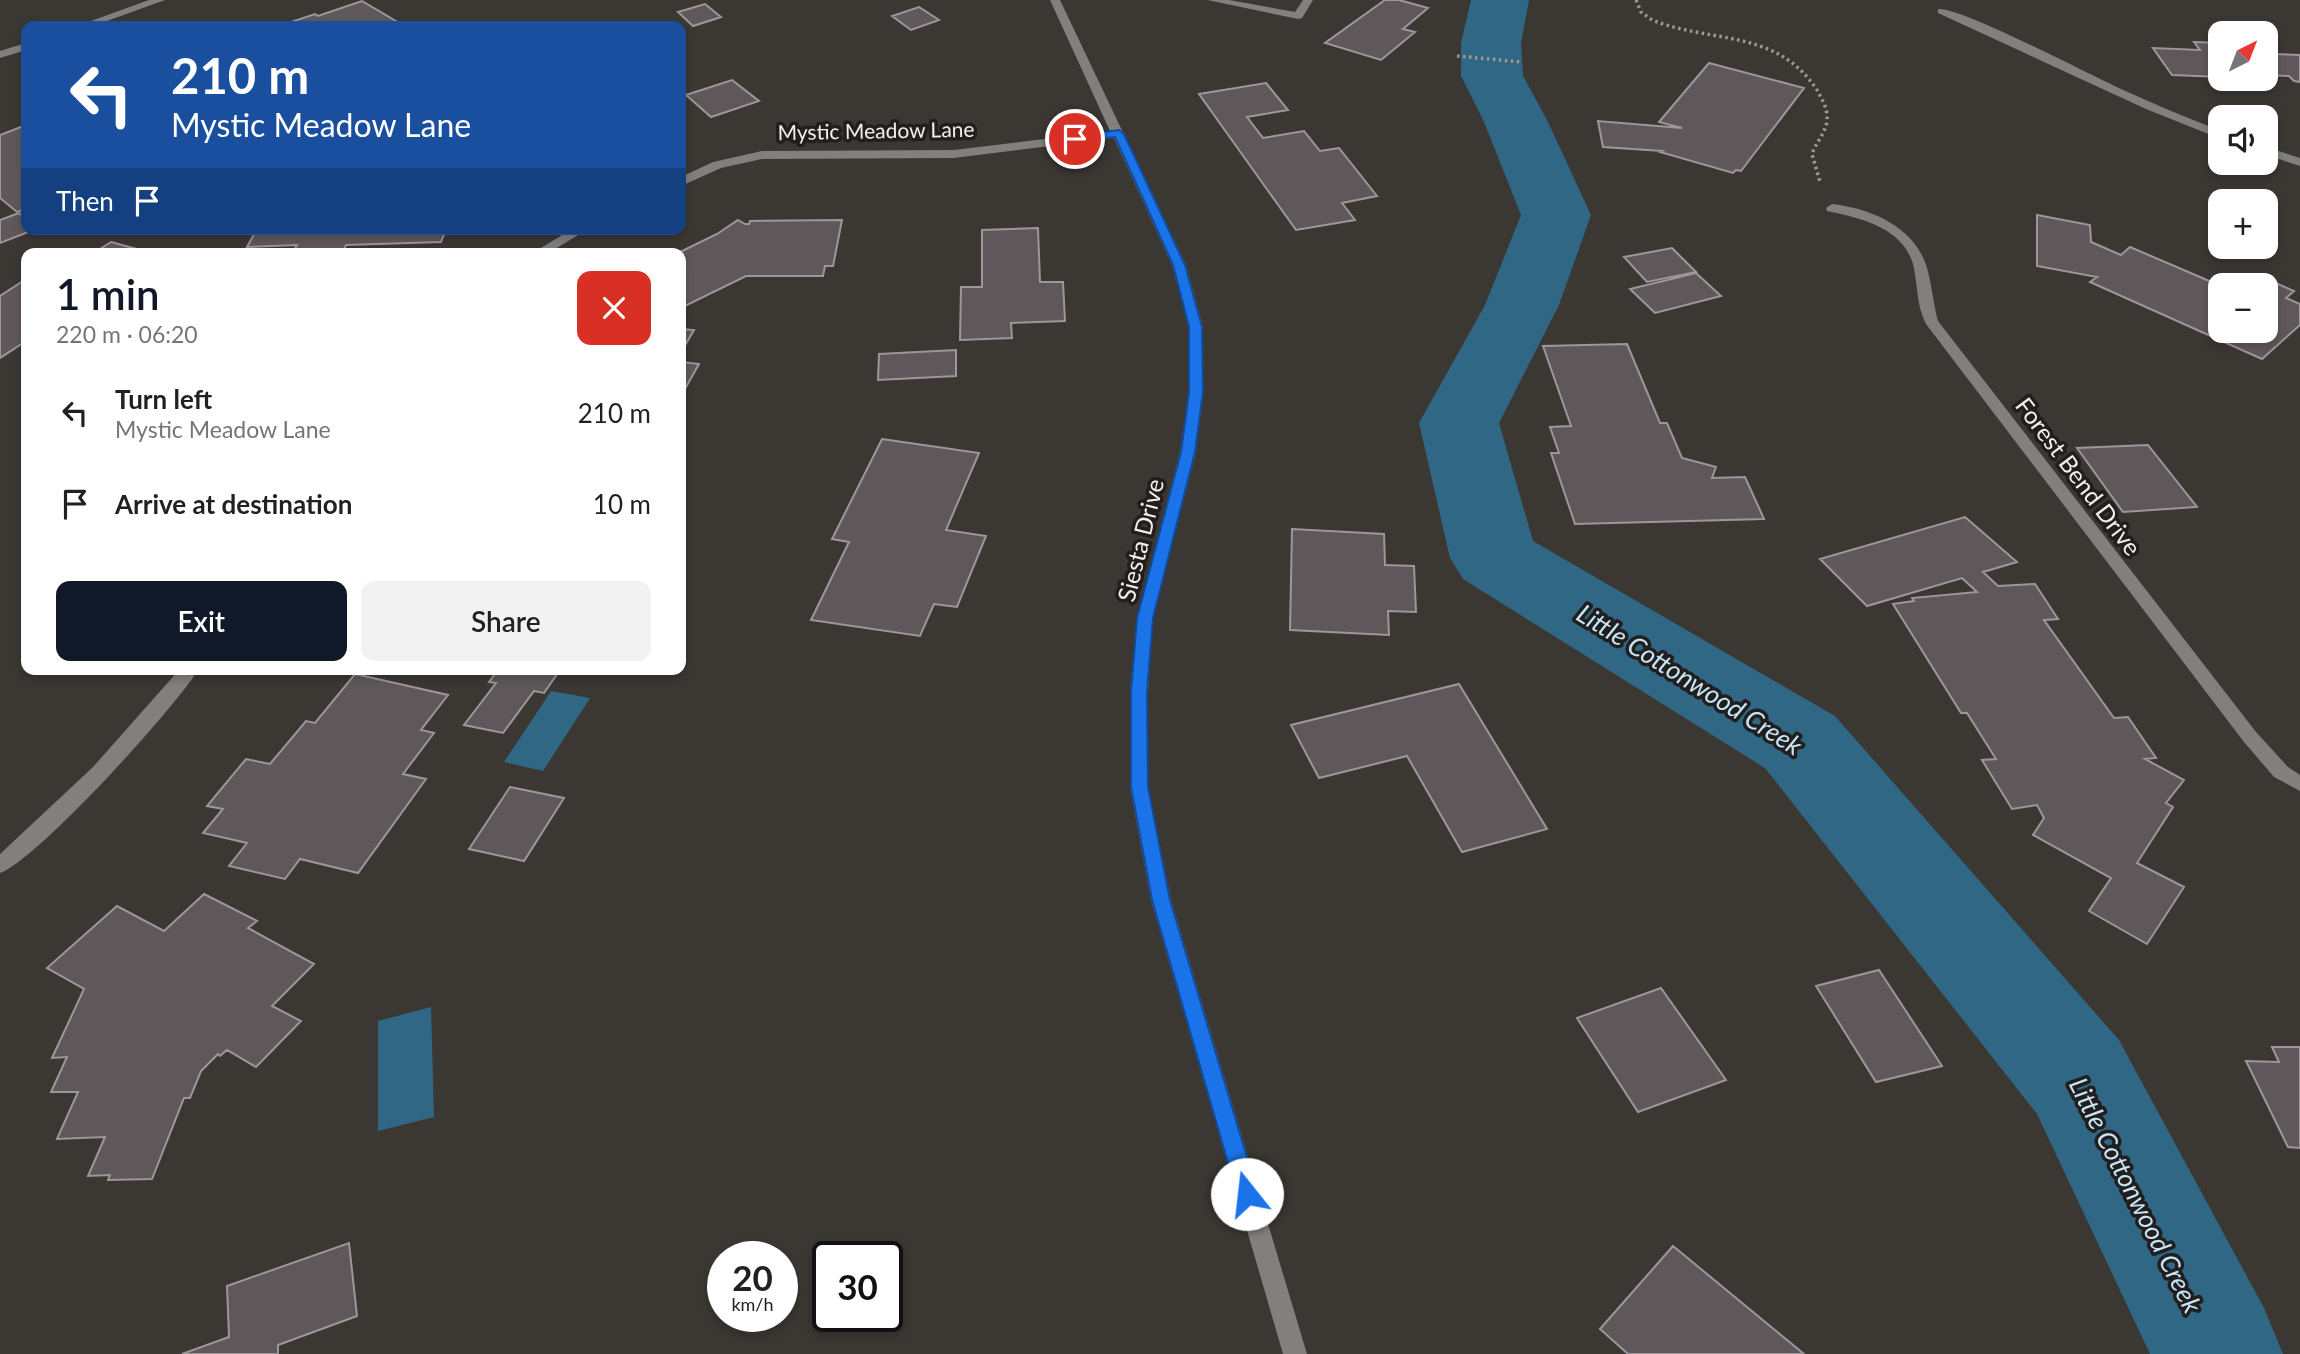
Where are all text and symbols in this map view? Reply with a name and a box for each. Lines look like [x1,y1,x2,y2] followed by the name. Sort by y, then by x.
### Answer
[2208,21,2278,91] north arrow
[2208,21,2278,343] map controls
[171,46,309,104] text: 210 m
[56,49,147,140] icon: left
[171,105,471,144] text: Mystic Meadow Lane
[2208,105,2278,175] button: sound
[1045,109,1105,169] pin
[777,116,975,144] street label: Mystic Meadow Lane
[1056,120,1094,158] icon: arrive
[128,182,166,220] icon: arrive
[56,185,114,217] text: Then
[2208,189,2278,259] button: +
[56,269,160,319] text: 1 min
[577,271,651,345] button: close
[2208,273,2278,343] button: −
[56,320,198,348] text: 220 m · 06:20
[115,383,212,415] text: Turn left
[2010,391,2148,561] street label: Forest Bend Drive
[56,394,94,432] icon: left
[578,397,651,429] text: 210 m
[115,415,331,443] text: Mystic Meadow Lane
[1111,476,1169,604] street label: Siesta Drive
[56,485,94,523] icon: arrive
[115,488,352,520] text: Arrive at destination
[593,488,651,520] text: 10 m
[56,581,347,661] button: Exit
[361,581,651,661] button: Share
[1571,597,1809,762] water label: Little Cottonwood Creek
[2063,1072,2210,1319] water label: Little Cottonwood Creek
[1210,1157,1284,1231] position arrow
[812,1241,903,1332] speed limit sign: 30
[732,1256,773,1298] text: 20
[731,1293,774,1315] text: km/h

